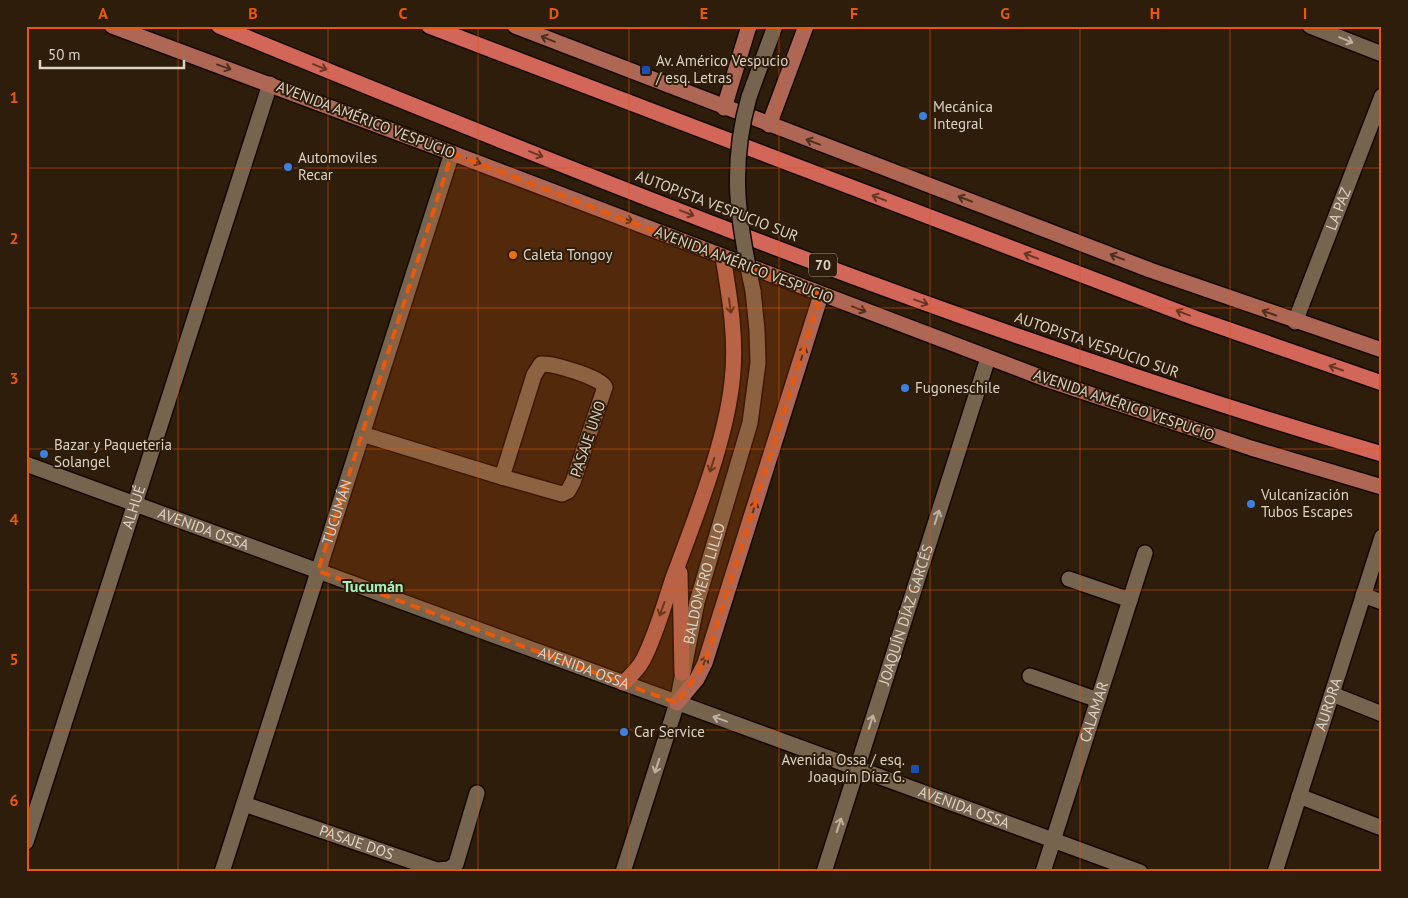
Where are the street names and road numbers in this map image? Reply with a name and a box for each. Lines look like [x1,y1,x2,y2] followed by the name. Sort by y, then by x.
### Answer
[274,77,458,162] street label: AVENIDA AMÉRICO VESPUCIO
[633,166,801,245] street label: AUTOPISTA VESPUCIO SUR
[1321,185,1355,233] street label: LA PAZ
[652,222,836,307] street label: AVENIDA AMÉRICO VESPUCIO
[809,254,837,276] road number: 70
[1012,307,1182,382] street label: AUTOPISTA VESPUCIO SUR
[1031,365,1217,444] street label: AVENIDA AMÉRICO VESPUCIO
[566,398,609,480] street label: PASAJE UNO
[317,477,356,547] street label: TUCUMÁN
[118,483,149,531] street label: ALHUÉ
[155,503,252,554] street label: AVENIDA OSSA
[679,521,729,646] street label: BALDOMERO LILLO
[874,542,937,688] street label: JOAQUÍN DÍAZ GARCÉS
[536,642,632,693] street label: AVENIDA OSSA
[1311,675,1345,733] street label: AURORA
[1075,679,1112,745] street label: CALAMAR
[916,782,1013,833] street label: AVENIDA OSSA
[317,821,397,864] street label: PASAJE DOS

